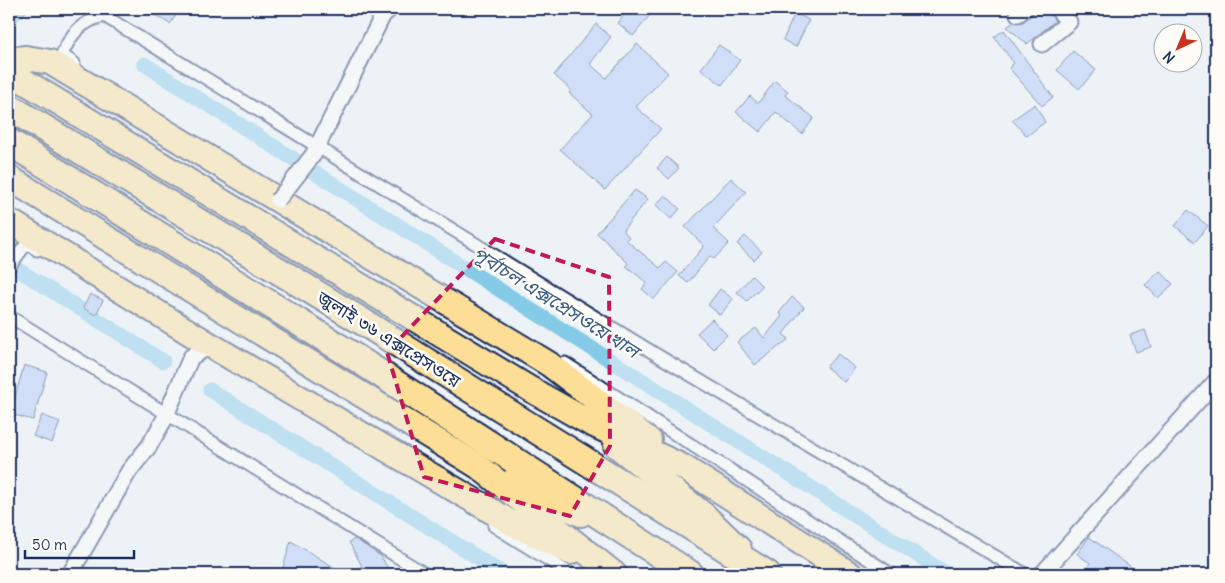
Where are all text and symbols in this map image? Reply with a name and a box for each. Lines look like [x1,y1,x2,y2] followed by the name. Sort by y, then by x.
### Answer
[1152,22,1202,72] north arrow
[1159,48,1179,67] text: N
[468,241,647,365] water label: পূর্বাচল এক্সপ্রেসওয়ে খাল
[312,285,466,393] street label: জুলাই ৩৬ এক্সপ্রেসওয়ে
[25,528,134,560] scale bar
[32,535,67,554] text: 50 m

